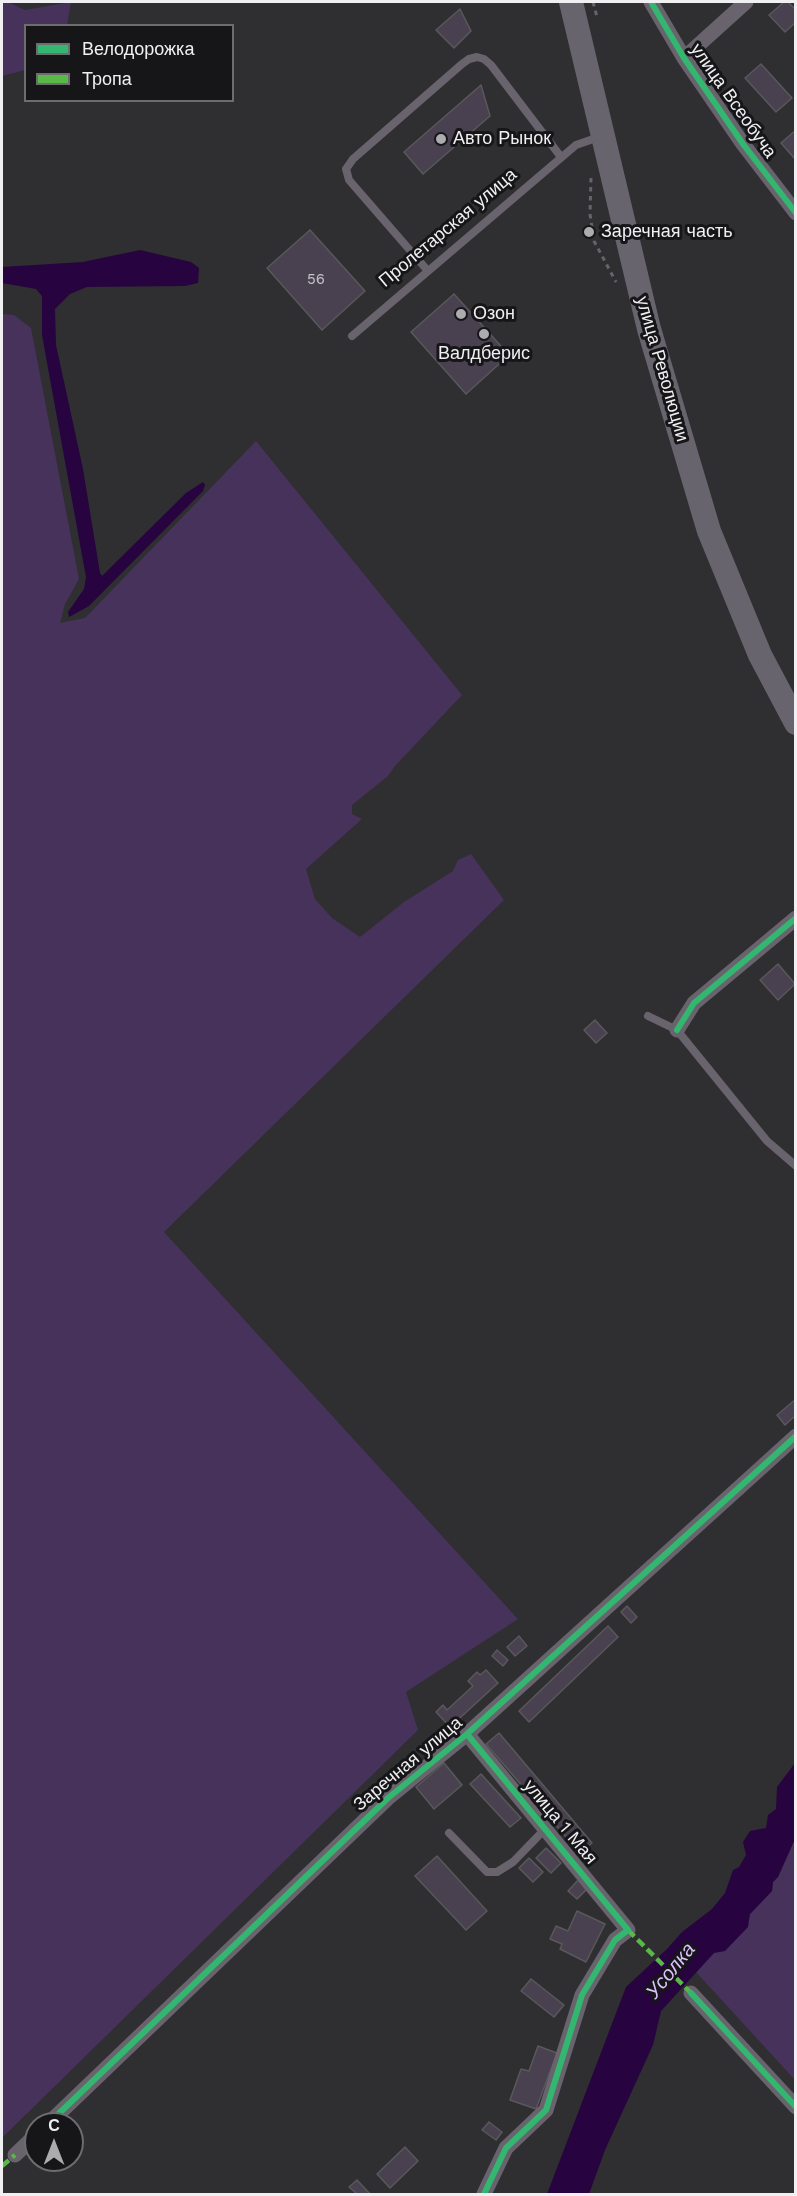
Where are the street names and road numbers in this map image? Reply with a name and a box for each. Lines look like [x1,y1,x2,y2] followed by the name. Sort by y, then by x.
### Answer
[685,40,781,162] street label: улица Всеобуча
[375,164,521,292] street label: Пролетарская улица
[631,294,693,444] street label: улица Революции
[349,1712,467,1816] street label: Заречная улица
[518,1775,602,1869] street label: улица 1 Мая

